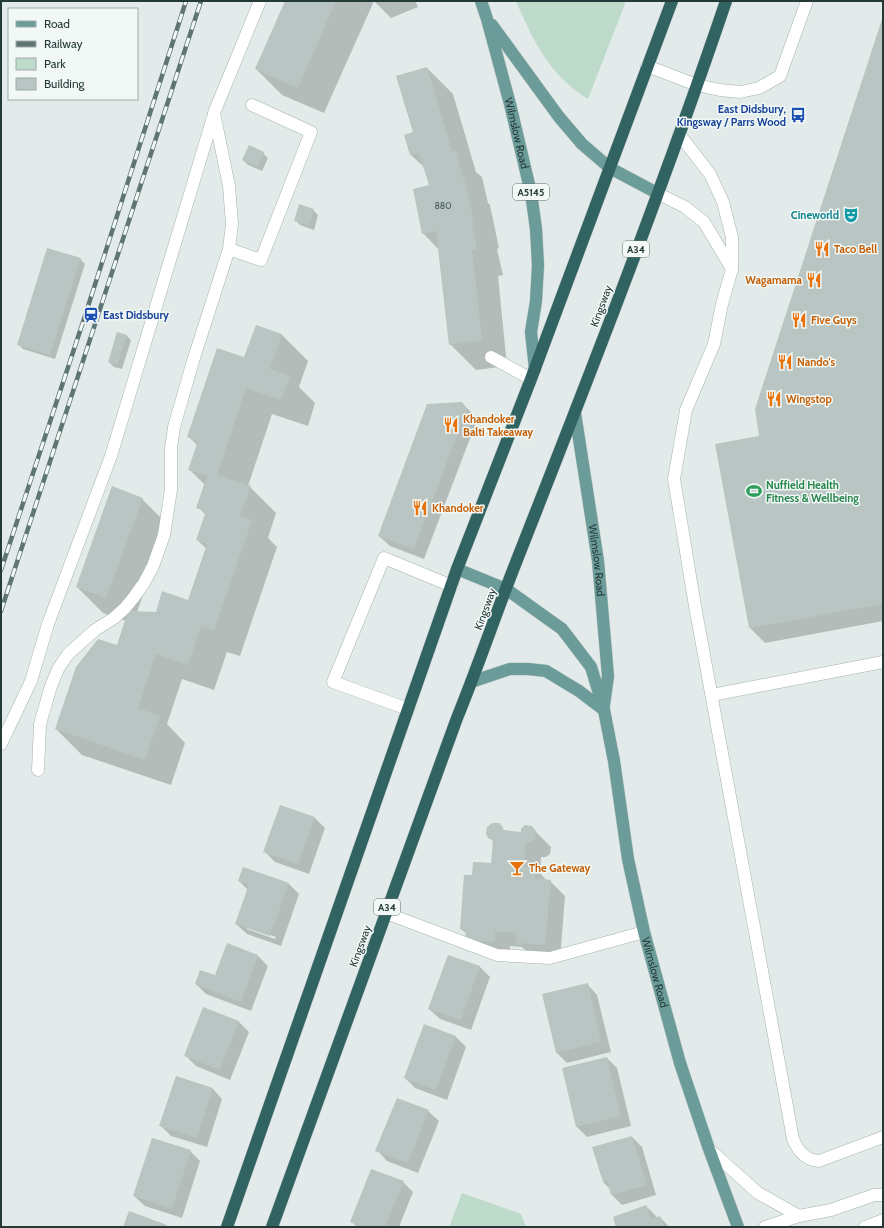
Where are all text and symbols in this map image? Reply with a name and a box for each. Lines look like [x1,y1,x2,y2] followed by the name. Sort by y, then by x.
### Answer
[8,8,138,100] legend
[44,16,70,31] text: Road
[44,36,82,51] text: Railway
[44,56,66,71] text: Park
[44,76,86,91] text: Building
[502,96,532,170] street label: Wilmslow Road
[677,102,786,129] place label: East Didsbury, Kingsway / Parrs Wood
[789,106,807,124] bus stop icon: East Didsbury, Kingsway / Parrs Wood
[513,184,549,200] road number: A5145
[434,200,452,211] house number: 880
[842,206,860,224] theatre icon: Cineworld
[791,208,839,222] place label: Cineworld
[813,240,831,258] restaurant icon: Taco Bell
[623,241,649,257] road number: A34
[834,242,877,256] place label: Taco Bell
[805,271,823,289] restaurant icon: Wagamama
[745,273,803,287] place label: Wagamama
[587,283,615,329] street label: Kingsway
[82,306,100,324] station icon: East Didsbury
[103,308,169,322] place label: East Didsbury
[790,311,808,329] restaurant icon: Five Guys
[811,313,857,327] place label: Five Guys
[776,353,794,371] restaurant icon: Nando's
[797,355,835,369] place label: Nando's
[765,390,783,408] restaurant icon: Wingstop
[786,392,832,406] place label: Wingstop
[463,412,533,439] place label: Khandoker Balti Takeaway
[442,416,460,434] restaurant icon: Khandoker Balti Takeaway
[766,478,859,505] place label: Nuffield Health Fitness & Wellbeing
[745,482,763,500] sports icon: Nuffield Health Fitness & Wellbeing
[411,499,429,517] restaurant icon: Khandoker
[432,501,484,515] place label: Khandoker
[585,523,608,597] street label: Wilmslow Road
[471,586,499,632] street label: Kingsway
[508,859,526,877] bar icon: The Gateway
[529,861,591,875] place label: The Gateway
[374,899,400,915] road number: A34
[346,923,374,969] street label: Kingsway
[639,936,671,1009] street label: Wilmslow Road

